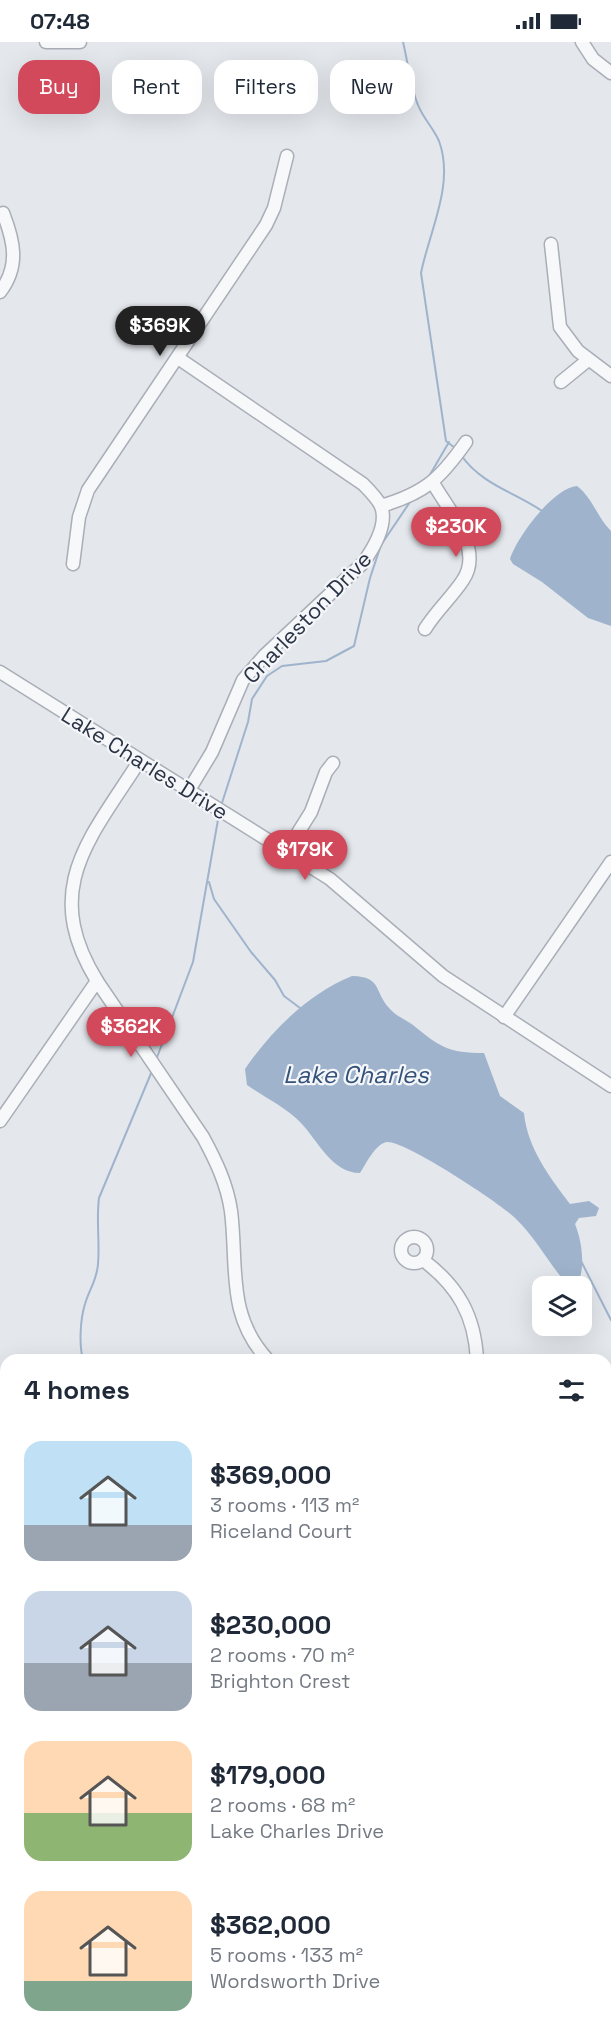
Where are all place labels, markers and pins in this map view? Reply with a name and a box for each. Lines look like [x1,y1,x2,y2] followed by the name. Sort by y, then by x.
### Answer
[118,306,202,357] pin: $369K
[414,507,498,558] pin: $230K
[263,830,347,881] pin: $179K
[89,1007,173,1058] pin: $362K

